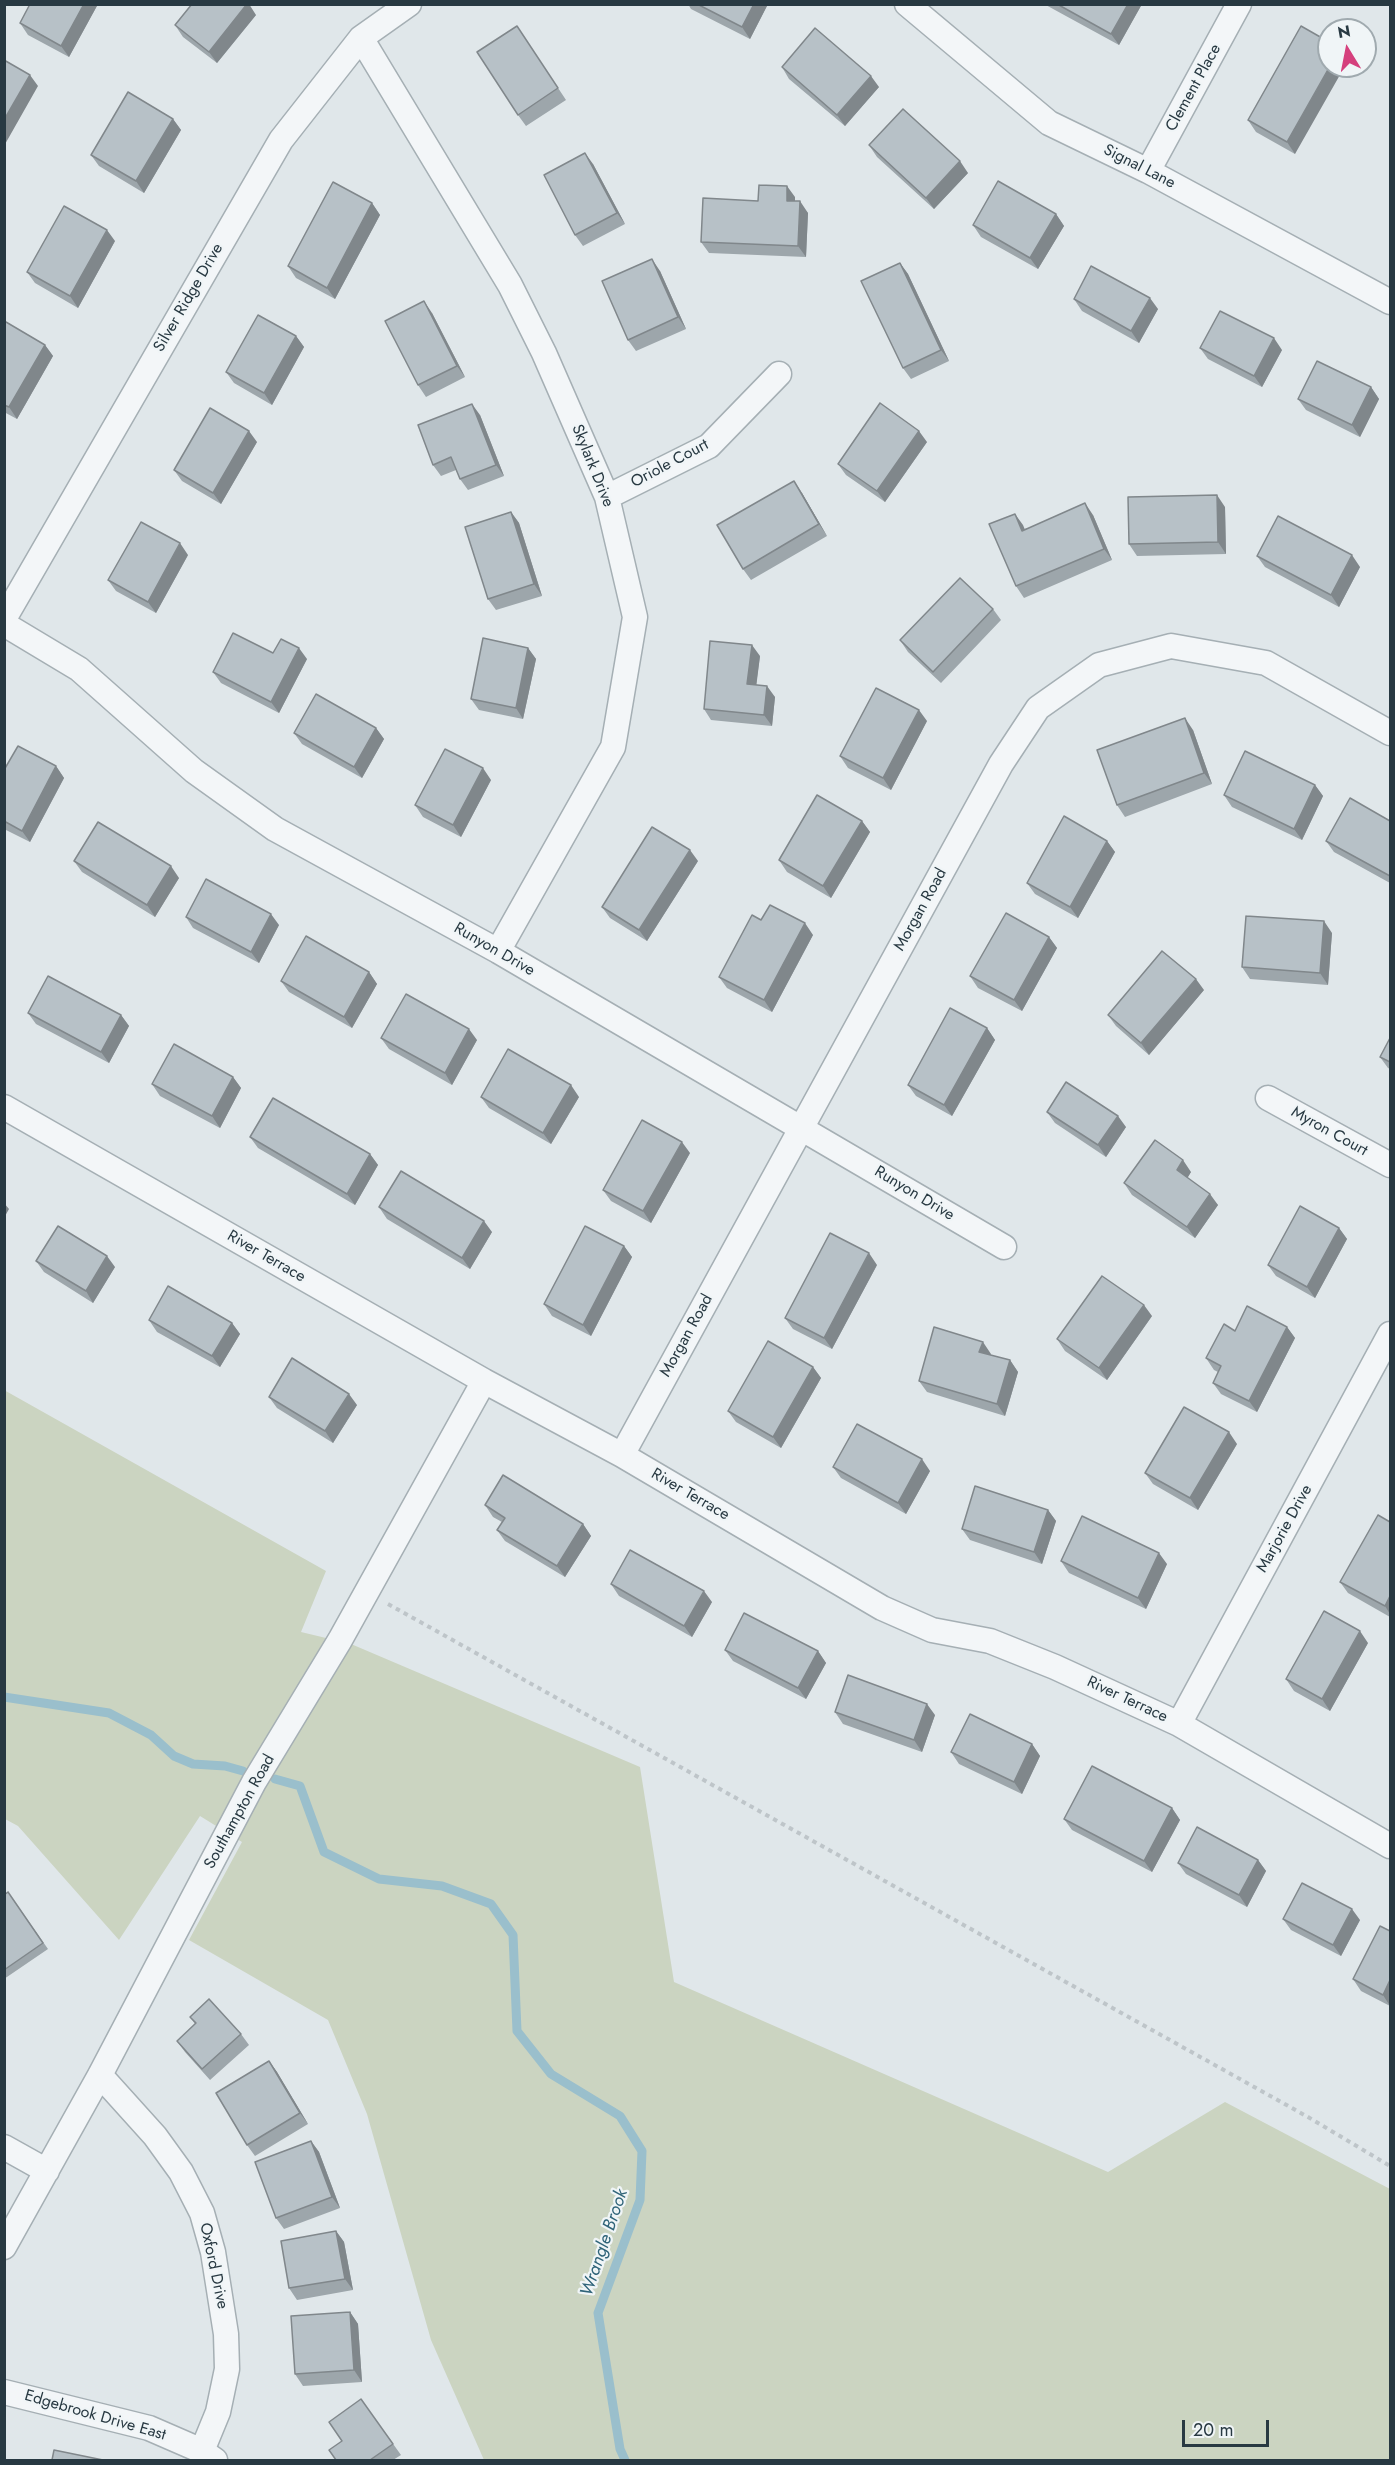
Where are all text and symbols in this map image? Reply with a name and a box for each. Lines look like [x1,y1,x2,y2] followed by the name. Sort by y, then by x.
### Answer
[1317,18,1377,78] north arrow
[1336,19,1352,44] text: N
[1162,41,1226,135] street label: Clement Place
[1100,141,1178,193] street label: Signal Lane
[150,240,228,356] street label: Silver Ridge Drive
[567,422,617,510] street label: Skylark Drive
[628,436,712,492] street label: Oriole Court
[890,865,952,955] street label: Morgan Road
[450,919,538,981] street label: Runyon Drive
[1287,1103,1371,1161] street label: Myron Court
[870,1163,958,1225] street label: Runyon Drive
[223,1227,309,1287] street label: River Terrace
[656,1291,718,1381] street label: Morgan Road
[647,1465,733,1525] street label: River Terrace
[1253,1482,1317,1576] street label: Marjorie Drive
[1083,1673,1171,1727] street label: River Terrace
[201,1751,279,1873] street label: Southampton Road
[577,2187,633,2299] water label: Wrangle Brook
[194,2221,232,2311] street label: Oxford Drive
[22,2387,168,2445] street label: Edgebrook Drive East
[1185,2408,1272,2446] scale bar
[1193,2417,1233,2443] text: 20 m

